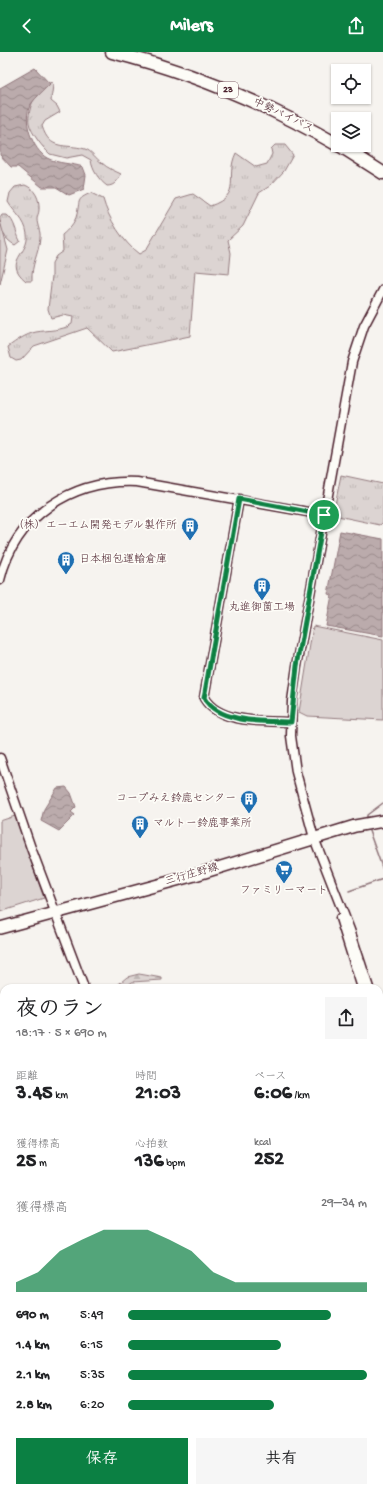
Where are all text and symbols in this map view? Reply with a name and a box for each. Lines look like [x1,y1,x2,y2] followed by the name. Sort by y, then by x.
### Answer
[16,15,38,37] icon: back
[345,15,367,37] icon: share
[170,16,213,37] text: Milers
[331,64,371,152] map controls
[331,64,371,104] button: locate
[218,82,238,98] road number: 23
[251,95,316,136] street label: 中勢バイパス
[331,112,371,152] button: layers
[307,498,341,532] pin
[313,504,335,526] icon: arrive
[180,516,200,541] building icon: （株）エーエム開発モデル製作所
[13,519,177,532] place label: （株）エーエム開発モデル製作所
[56,550,76,575] building icon: 日本梱包運輸倉庫
[79,552,167,566] place label: 日本梱包運輸倉庫
[252,576,272,601] building icon: 丸進御薗工場
[229,601,295,614] place label: 丸進御薗工場
[239,789,259,814] building icon: コープみえ鈴鹿センター
[116,792,236,805] place label: コープみえ鈴鹿センター
[130,814,150,839] building icon: マルトー鈴鹿事業所
[153,817,252,830] place label: マルトー鈴鹿事業所
[274,859,294,884] supermarket icon: ファミリーマート
[164,861,220,888] street label: 三行庄野線
[240,885,328,897] place label: ファミリーマート
[325,997,367,1039] button: share
[16,998,104,1024] text: 夜のラン
[16,1026,107,1041] text: 18:17 · 5 × 690 m
[16,1071,38,1083] text: 距離
[135,1071,157,1083] text: 時間
[254,1071,286,1083] text: ペース
[16,1083,53,1106] text: 3.45
[135,1083,181,1106] text: 21:03
[254,1083,292,1106] text: 6:06
[53,1090,68,1102] text: km
[292,1090,310,1102] text: /km
[254,1137,271,1149] text: kcal
[16,1139,60,1151] text: 獲得標高
[135,1139,168,1151] text: 心拍数
[254,1149,284,1172] text: 252
[16,1151,36,1174] text: 25
[135,1151,164,1174] text: 136
[36,1158,47,1170] text: m
[164,1158,185,1170] text: bpm
[321,1196,367,1211] text: 29–34 m
[16,1201,68,1216] text: 獲得標高
[16,1308,49,1323] text: 690 m
[80,1308,104,1323] text: 5:49
[16,1338,50,1353] text: 1.4 km
[80,1338,103,1353] text: 6:15
[16,1368,50,1383] text: 2.1 km
[80,1368,105,1383] text: 5:35
[16,1398,52,1413] text: 2.8 km
[80,1398,104,1413] text: 6:20
[16,1438,188,1484] button: 保存
[196,1438,367,1484] button: 共有

